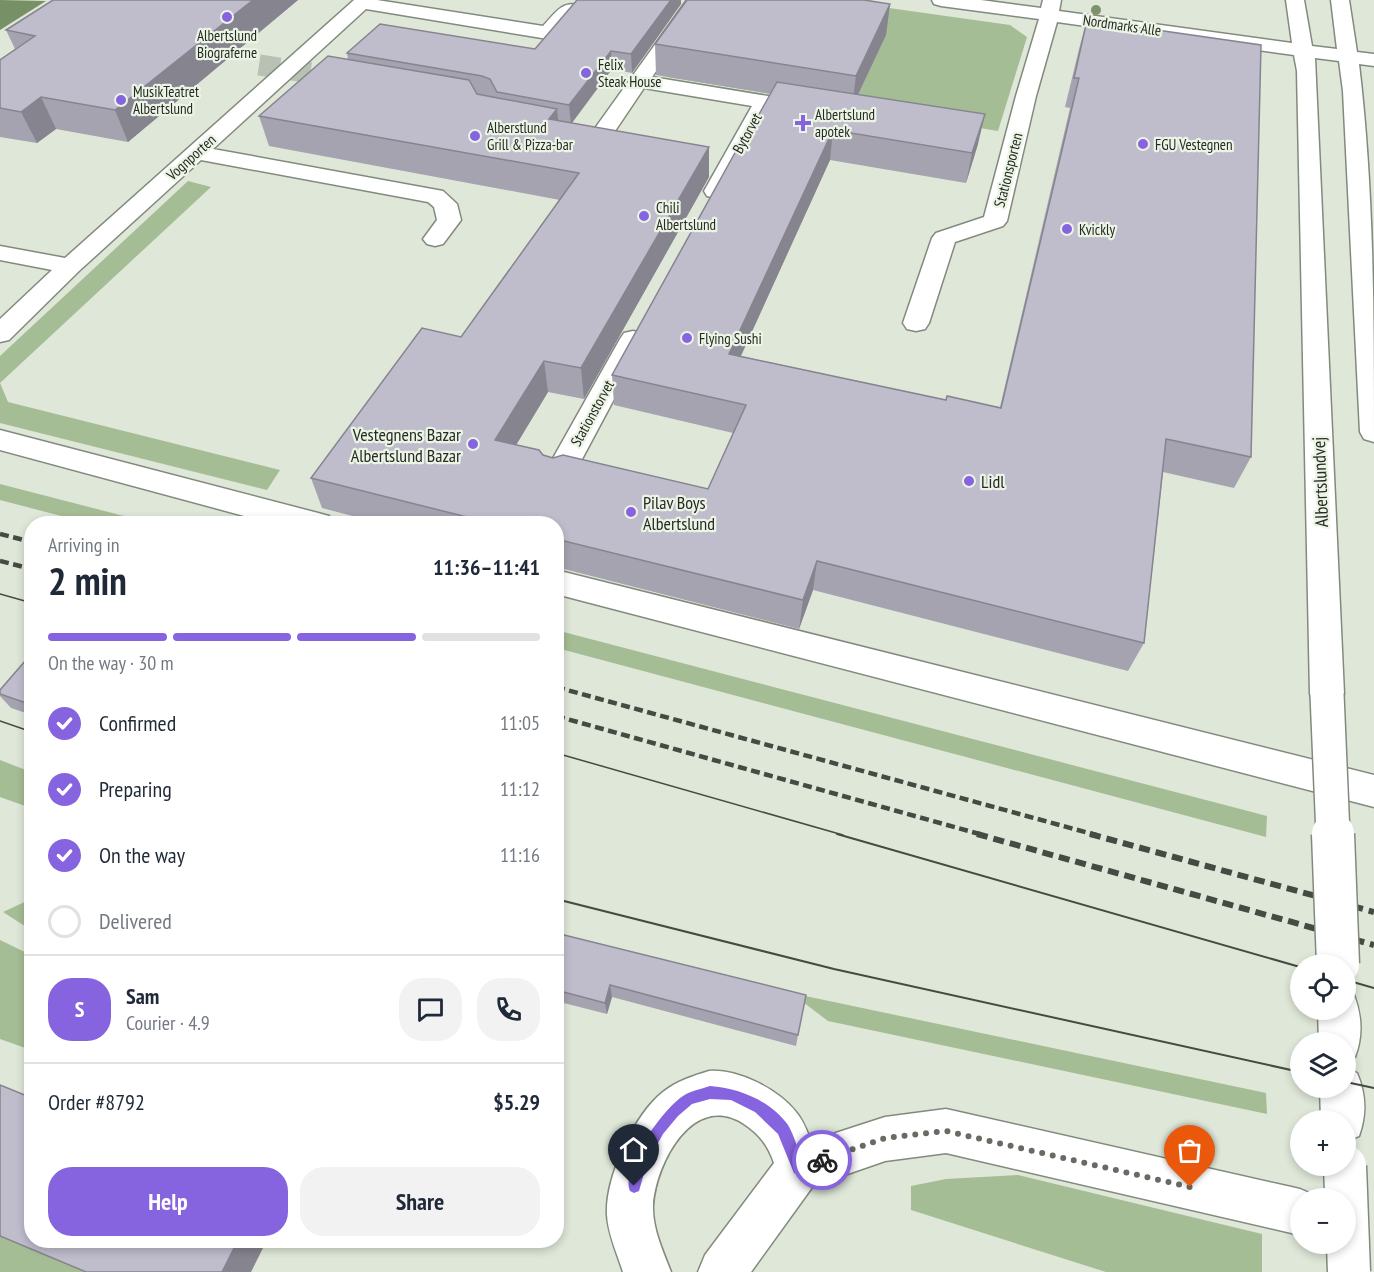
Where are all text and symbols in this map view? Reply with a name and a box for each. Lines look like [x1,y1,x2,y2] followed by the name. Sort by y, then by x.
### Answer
[220,10,234,24] marker: Albertslund Biograferne
[1082,10,1162,40] street label: Nordmarks Alle
[197,26,257,62] place label: Albertslund Biograferne
[598,55,662,91] place label: Felix Steak House
[579,66,593,80] marker: Felix Steak House
[133,82,199,118] place label: MusikTeatret Albertslund
[114,93,128,107] marker: MusikTeatret Albertslund
[815,105,875,141] place label: Albertslund apotek
[728,109,766,157] street label: Bytorvet
[796,116,810,130] marker: Albertslund apotek
[487,118,574,154] place label: Alberstlund Grill & Pizza-bar
[468,129,482,143] marker: Alberstlund Grill & Pizza-bar
[162,130,220,185] street label: Vognporten
[990,131,1026,209] street label: Stationsporten
[1155,135,1233,154] place label: FGU Vestegnen
[1136,137,1150,151] marker: FGU Vestegnen
[656,198,716,234] place label: Chili Albertslund
[637,209,651,223] marker: Chili Albertslund
[1079,220,1115,239] place label: Kvickly
[1060,222,1074,236] marker: Kvickly
[699,329,762,348] place label: Flying Sushi
[680,331,694,345] marker: Flying Sushi
[566,377,618,449] street label: Stationstorvet
[351,423,461,467] place label: Vestegnens Bazar Albertslund Bazar
[1307,436,1333,528] street label: Albertslundvej
[466,437,480,451] marker: Vestegnens Bazar Albertslund Bazar
[981,470,1005,493] place label: Lidl
[962,474,976,488] marker: Lidl
[643,491,715,535] place label: Pilav Boys Albertslund
[624,505,638,519] marker: Pilav Boys Albertslund
[48,532,120,558] text: Arriving in
[433,553,540,581] text: 11:36–11:41
[48,555,127,606] text: 2 min
[48,650,174,676] text: On the way · 30 m
[48,707,81,740] icon: check
[99,709,176,737] text: Confirmed
[500,710,540,736] text: 11:05
[48,773,81,806] icon: check
[99,775,172,803] text: Preparing
[500,776,540,802] text: 11:12
[48,839,81,872] icon: check
[99,841,185,869] text: On the way
[500,842,540,868] text: 11:16
[99,907,172,935] text: Delivered
[1290,954,1356,1254] map controls
[1290,954,1356,1020] button: locate
[399,978,462,1041] button: chat
[477,978,540,1041] button: phone
[126,982,159,1010] text: Sam
[75,995,84,1023] text: S
[126,1010,210,1036] text: Courier · 4.9
[1290,1032,1356,1098] button: layers
[48,1088,145,1116] text: Order #8792
[493,1088,540,1116] text: $5.29
[1290,1110,1356,1176] button: +
[608,1124,659,1186] pin
[1164,1125,1215,1187] pin
[792,1130,852,1190] courier
[617,1133,650,1166] icon: home
[1173,1134,1206,1167] icon: bag
[806,1144,839,1177] icon: bike
[48,1167,288,1236] button: Help
[300,1167,540,1236] button: Share
[1290,1188,1356,1254] button: −

